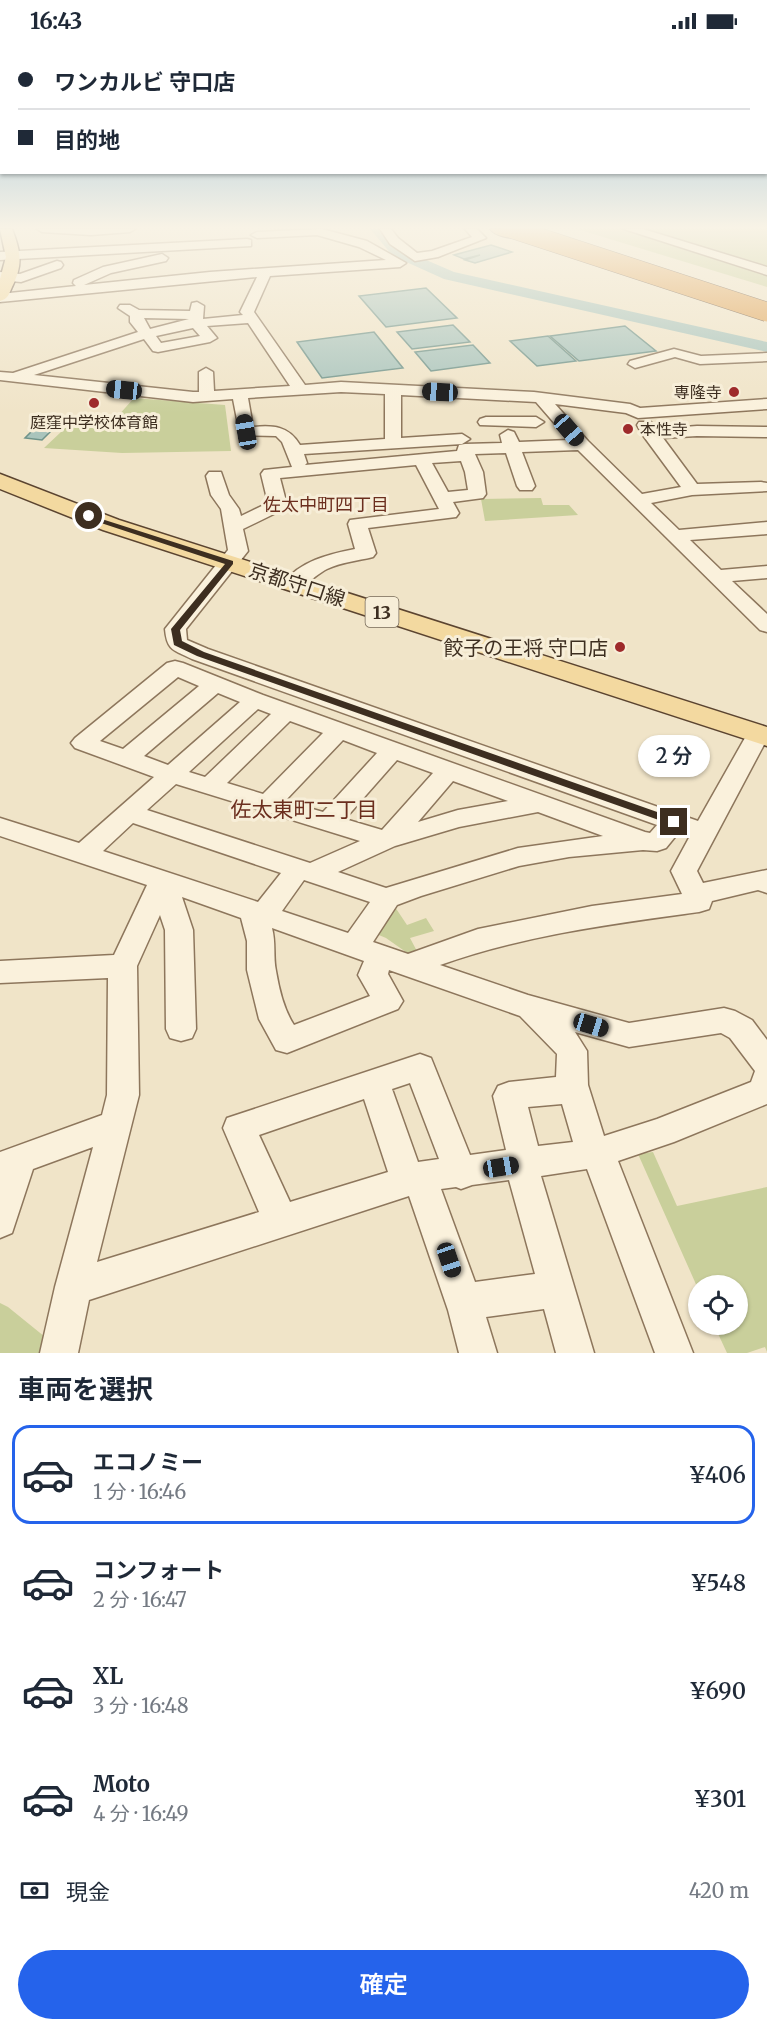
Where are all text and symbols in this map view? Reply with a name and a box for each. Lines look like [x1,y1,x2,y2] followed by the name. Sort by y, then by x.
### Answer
[30,7,82,35] text: 16:43
[54,68,235,96] text: ワンカルビ 守口店
[54,126,120,154] text: 目的地
[105,379,143,401] car
[422,382,458,402] car
[674,382,722,402] place label: 専隆寺
[727,385,741,399] marker: 専隆寺
[87,396,101,410] marker: 庭窪中学校体育館
[550,411,588,449] car
[30,412,158,432] place label: 庭窪中学校体育館
[234,413,258,451] car
[640,419,688,439] place label: 本性寺
[621,422,635,436] marker: 本性寺
[263,493,389,516] district label: 佐太中町四丁目
[75,502,102,529] route start
[246,557,348,611] street label: 京都守口線
[366,597,398,627] road number: 13
[443,635,608,660] place label: 餃子の王将 守口店
[613,640,627,654] marker: 餃子の王将 守口店
[638,735,710,777] callout: 2 分
[656,743,692,768] text: 2 分
[231,796,378,823] district label: 佐太東町二丁目
[660,808,687,835] route end
[571,1011,611,1039] car
[482,1155,520,1179] car
[435,1240,463,1280] car
[688,1275,748,1335] map controls
[688,1275,748,1335] button: locate
[18,1372,153,1406] text: 車両を選択
[21,1448,75,1502] icon: car
[93,1448,203,1476] text: エコノミー
[689,1461,746,1489] text: ¥406
[93,1479,186,1504] text: 1 分 · 16:46
[21,1556,75,1610] icon: car
[93,1556,224,1584] text: コンフォート
[690,1569,746,1597] text: ¥548
[93,1587,187,1612] text: 2 分 · 16:47
[93,1662,123,1690] text: XL
[21,1664,75,1718] icon: car
[689,1677,746,1705] text: ¥690
[93,1693,189,1718] text: 3 分 · 16:48
[93,1770,150,1798] text: Moto
[21,1772,75,1826] icon: car
[694,1785,746,1813] text: ¥301
[93,1801,189,1826] text: 4 分 · 16:49
[18,1874,51,1907] icon: cash
[66,1878,110,1906] text: 現金
[689,1878,749,1903] text: 420 m
[18,1950,749,2019] button: 確定

